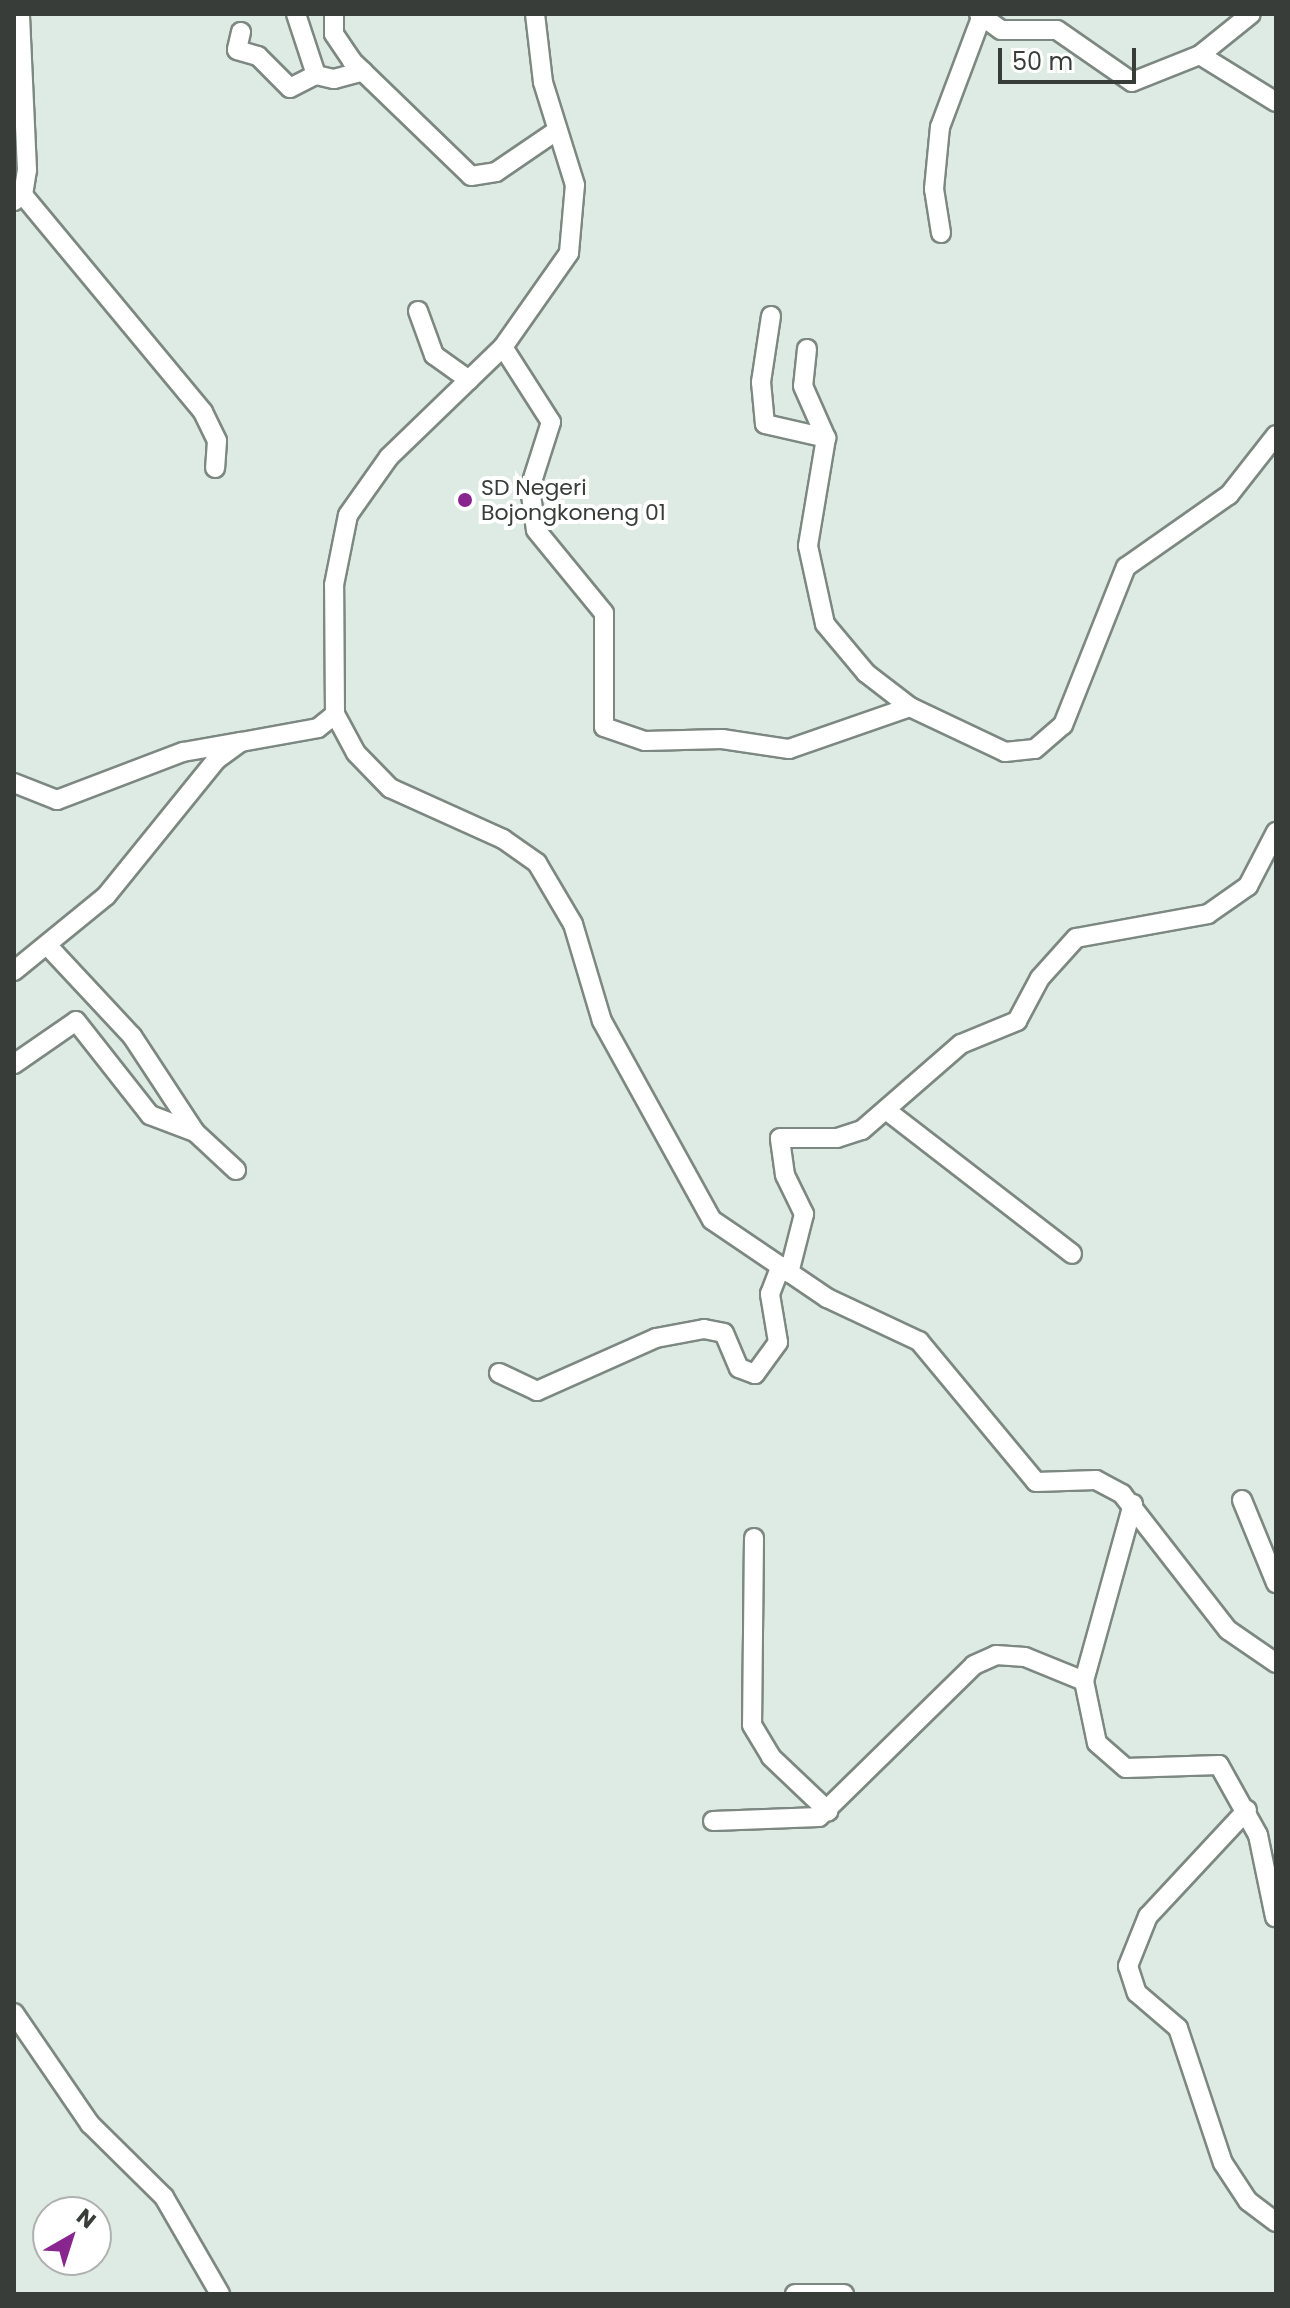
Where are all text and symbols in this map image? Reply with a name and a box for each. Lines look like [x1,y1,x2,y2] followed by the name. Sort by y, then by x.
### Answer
[1002,32,1140,82] scale bar
[1012,45,1073,78] text: 50 m
[481,474,666,526] place label: SD Negeri Bojongkoneng 01
[456,491,474,509] marker: SD Negeri Bojongkoneng 01
[32,2196,112,2276] north arrow
[70,2201,102,2236] text: N

